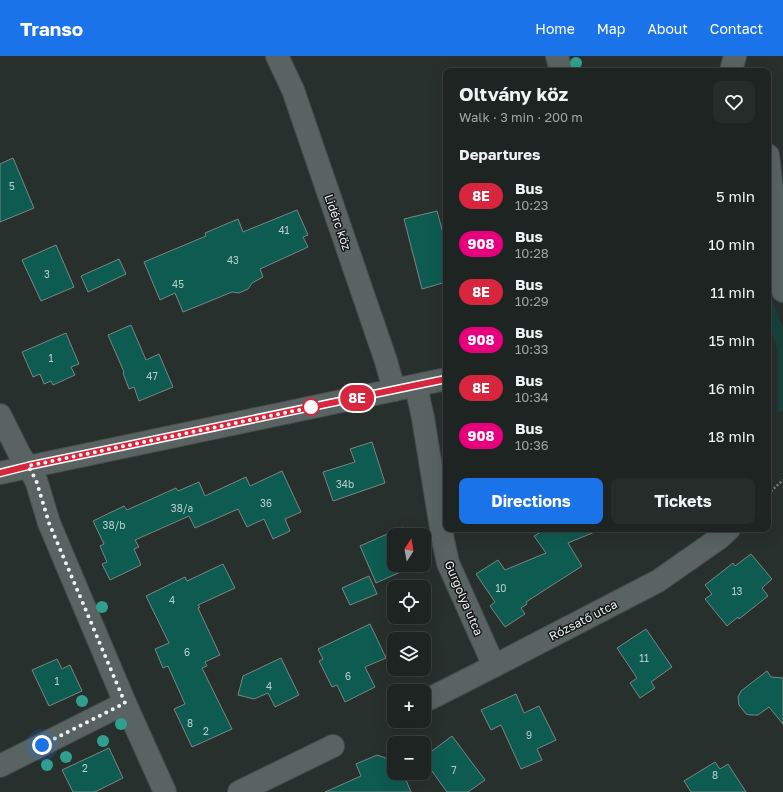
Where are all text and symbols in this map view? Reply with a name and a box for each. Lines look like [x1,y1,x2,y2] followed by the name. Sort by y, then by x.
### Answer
[20,17,83,40] text: Transo
[535,20,575,37] text: Home
[597,20,625,37] text: Map
[647,20,688,37] text: About
[710,20,763,37] text: Contact
[713,81,755,123] button: heart
[459,82,568,105] text: Oltvány köz
[459,109,583,125] text: Walk · 3 min · 200 m
[459,145,540,163] text: Departures
[515,179,543,197] text: Bus
[9,180,15,192] house number: 5
[472,187,490,204] text: 8E
[716,187,755,205] text: 5 min
[321,192,355,252] street label: Lidérc köz
[515,197,548,213] text: 10:23
[279,224,290,236] house number: 41
[515,227,543,245] text: Bus
[468,235,494,252] text: 908
[708,235,755,253] text: 10 min
[515,245,549,261] text: 10:28
[227,254,239,266] house number: 43
[44,268,50,280] house number: 3
[515,275,543,293] text: Bus
[172,278,184,290] house number: 45
[472,283,490,300] text: 8E
[710,283,755,301] text: 11 min
[515,293,549,309] text: 10:29
[515,323,543,341] text: Bus
[468,331,494,348] text: 908
[709,331,755,349] text: 15 min
[515,341,548,357] text: 10:33
[49,352,54,364] house number: 1
[146,370,158,382] house number: 47
[515,371,543,389] text: Bus
[472,379,490,396] text: 8E
[708,379,755,397] text: 16 min
[339,385,375,411] line badge: 8E
[348,389,366,406] text: 8E
[515,389,549,405] text: 10:34
[302,398,320,416] unlabelled marker
[515,419,543,437] text: Bus
[468,427,494,444] text: 908
[708,427,755,445] text: 18 min
[515,437,549,453] text: 10:36
[336,478,354,490] house number: 34b
[459,478,603,524] button: Directions
[611,478,755,524] button: Tickets
[260,497,272,509] house number: 36
[171,502,193,514] house number: 38/a
[103,519,125,531] house number: 38/b
[387,528,431,572] north arrow
[387,528,431,780] map controls
[441,558,487,638] street label: Gurgolya utca
[387,580,431,624] button: locate
[495,582,507,594] house number: 10
[732,585,742,597] house number: 13
[169,594,175,606] house number: 4
[546,596,620,644] street label: Rózsatő utca
[387,632,431,676] button: layers
[184,646,190,658] house number: 6
[639,652,649,664] house number: 11
[345,670,351,682] house number: 6
[55,675,60,687] house number: 1
[266,680,272,692] house number: 4
[387,684,431,728] button: +
[187,717,193,729] house number: 8
[203,725,209,737] house number: 2
[526,729,532,741] house number: 9
[32,735,52,755] your location
[387,736,431,780] button: −
[82,762,88,774] house number: 2
[451,764,457,776] house number: 7
[712,769,718,781] house number: 8

